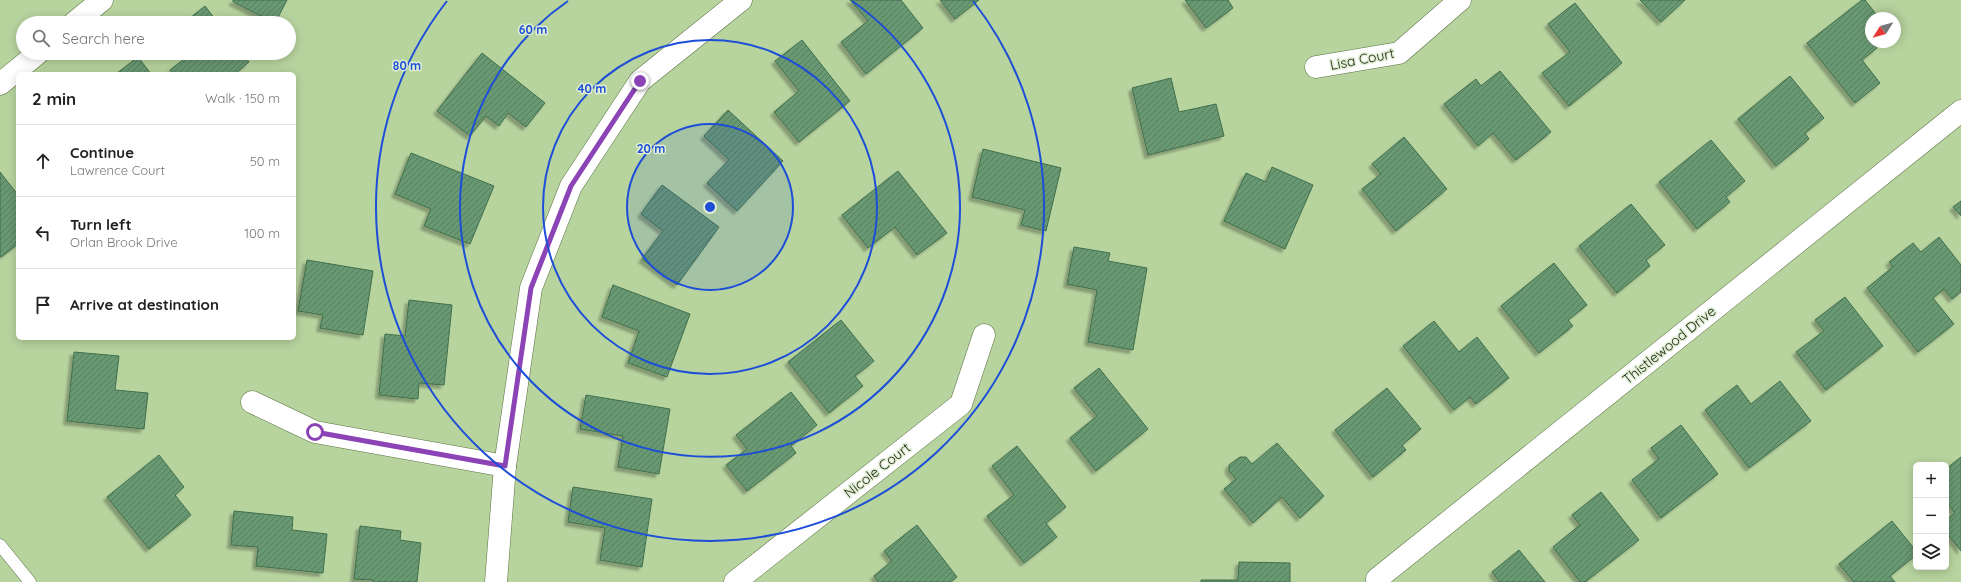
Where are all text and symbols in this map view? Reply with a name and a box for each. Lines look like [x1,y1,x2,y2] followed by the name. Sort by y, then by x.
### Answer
[1865,12,1901,48] north arrow
[16,16,296,60] search box
[519,22,547,37] text: 60 m
[30,27,52,49] icon: search
[62,29,145,48] text: Search here
[1328,44,1396,74] street label: Lisa Court
[393,58,421,73] text: 80 m
[631,72,649,90] route end
[578,81,606,96] text: 40 m
[32,88,76,109] text: 2 min
[205,90,280,106] text: Walk · 150 m
[637,141,665,156] text: 20 m
[70,143,134,162] text: Continue
[32,150,54,172] icon: ahead
[250,153,280,169] text: 50 m
[70,162,165,178] text: Lawrence Court
[703,200,717,214] centre of rings
[70,215,132,234] text: Turn left
[32,222,54,244] icon: left
[244,225,280,241] text: 100 m
[70,234,178,250] text: Orlan Brook Drive
[32,294,54,316] icon: arrive
[70,295,219,314] text: Arrive at destination
[1619,302,1719,388] street label: Thistlewood Drive
[306,423,324,441] route start
[840,438,914,502] street label: Nicole Court
[1913,462,1949,570] map controls
[1913,462,1949,498] button: +
[1913,498,1949,534] button: −
[1913,534,1949,570] button: layers

